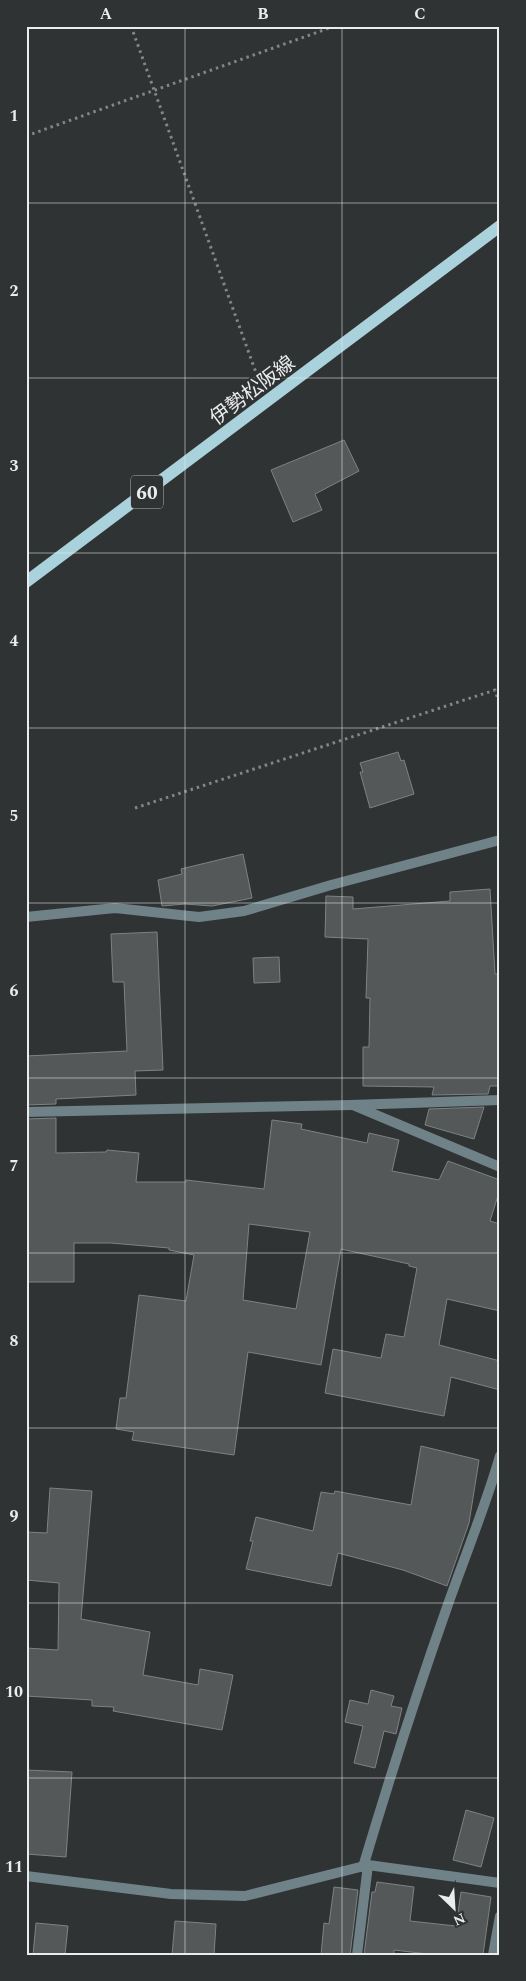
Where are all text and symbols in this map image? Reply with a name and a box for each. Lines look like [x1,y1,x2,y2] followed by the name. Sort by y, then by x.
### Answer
[100,2,113,26] text: A
[257,2,269,26] text: B
[414,2,426,26] text: C
[10,104,18,128] text: 1
[10,279,19,303] text: 2
[204,349,302,433] street label: 伊勢松阪線
[10,454,19,478] text: 3
[131,476,163,508] road number: 60
[10,629,19,653] text: 4
[10,804,18,828] text: 5
[10,979,19,1003] text: 6
[10,1154,19,1178] text: 7
[10,1329,19,1353] text: 8
[10,1504,19,1528] text: 9
[5,1680,23,1704] text: 10
[5,1855,23,1879] text: 11
[428,1884,478,1934] north arrow
[450,1907,469,1931] text: N

